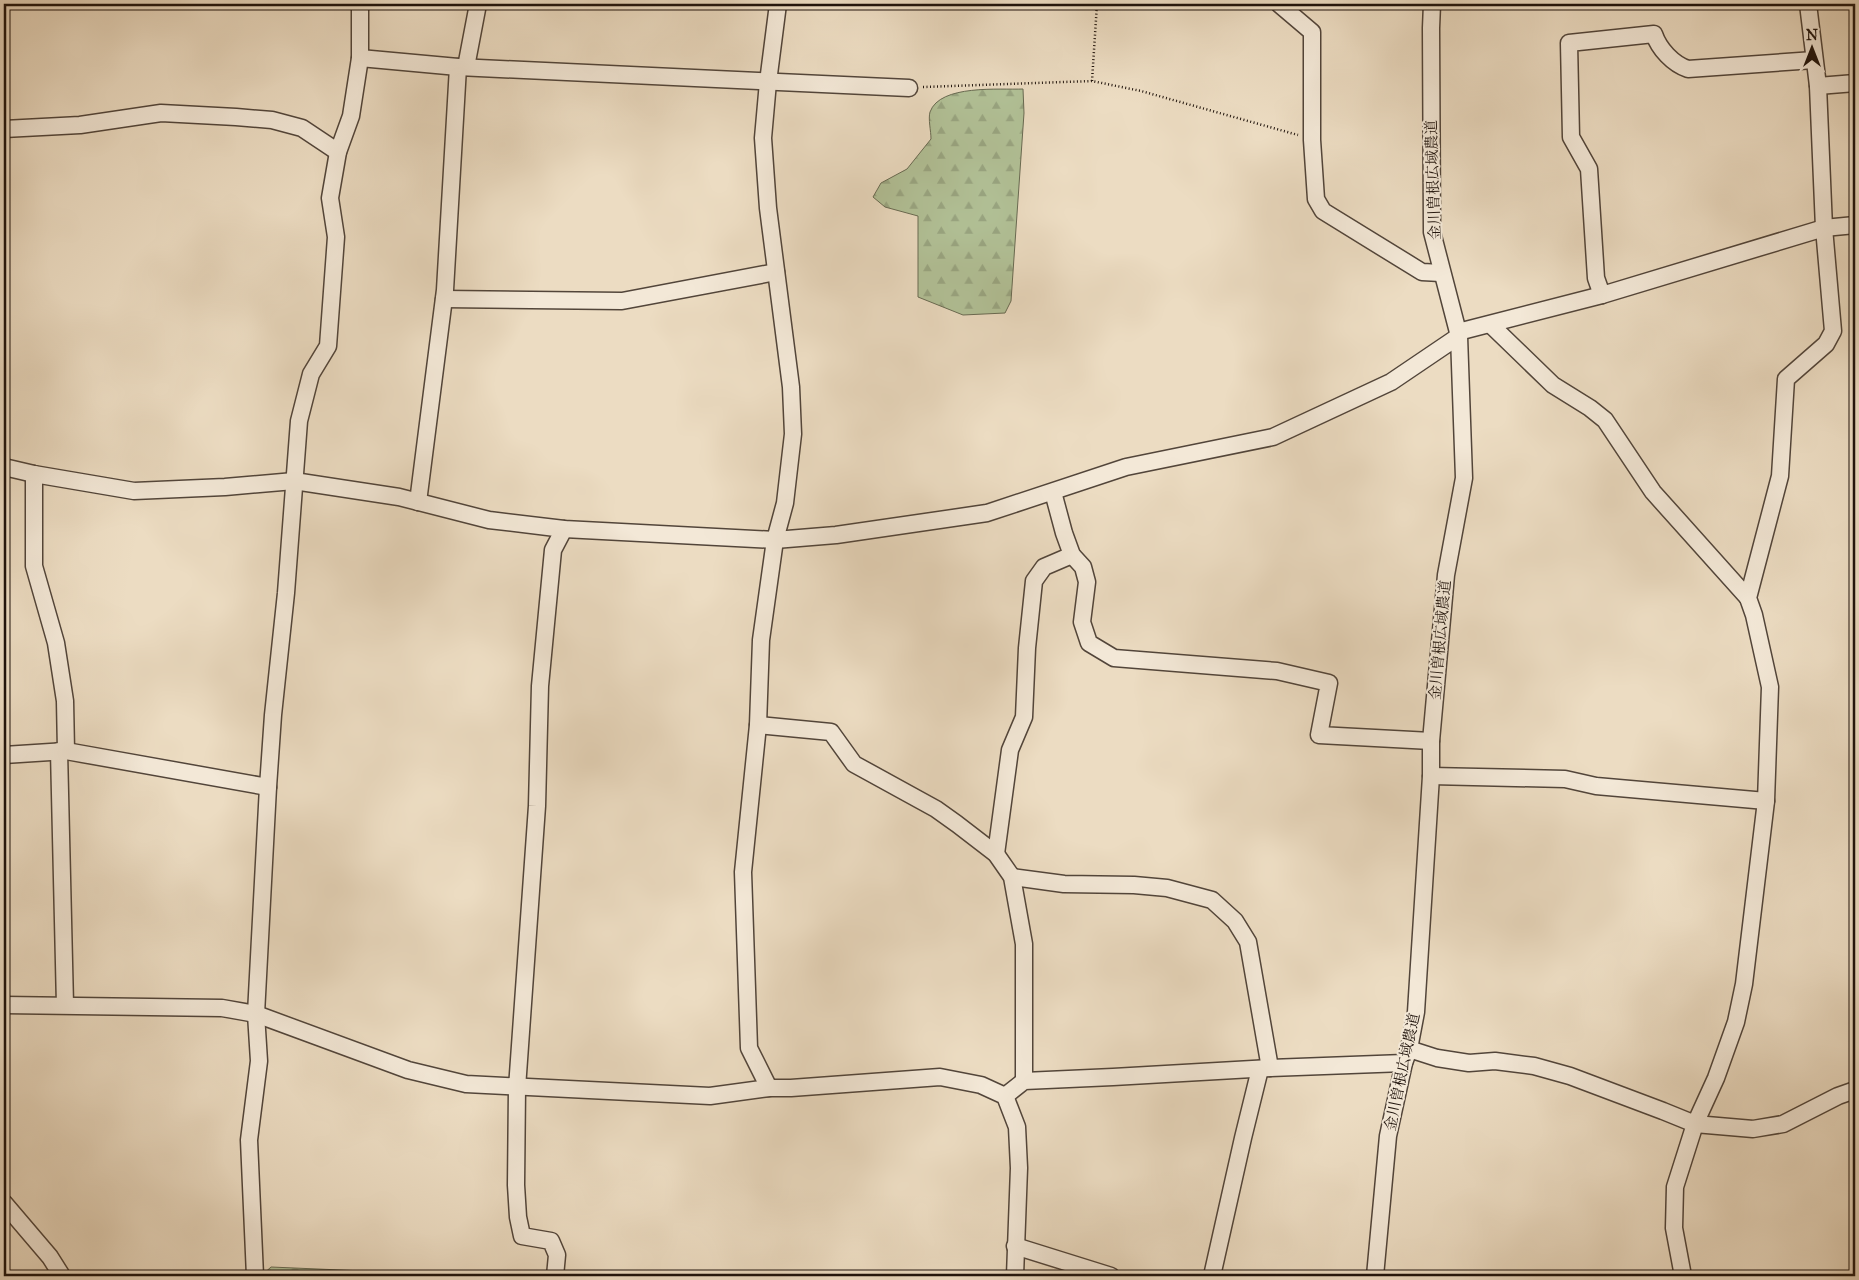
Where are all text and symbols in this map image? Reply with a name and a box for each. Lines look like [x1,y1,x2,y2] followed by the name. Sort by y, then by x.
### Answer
[1786,22,1836,72] north arrow
[1806,27,1818,44] text: N
[1422,120,1444,240] street label: 金川曽根広域農道
[1426,579,1454,701] street label: 金川曽根広域農道
[1381,1011,1423,1133] street label: 金川曽根広域農道

